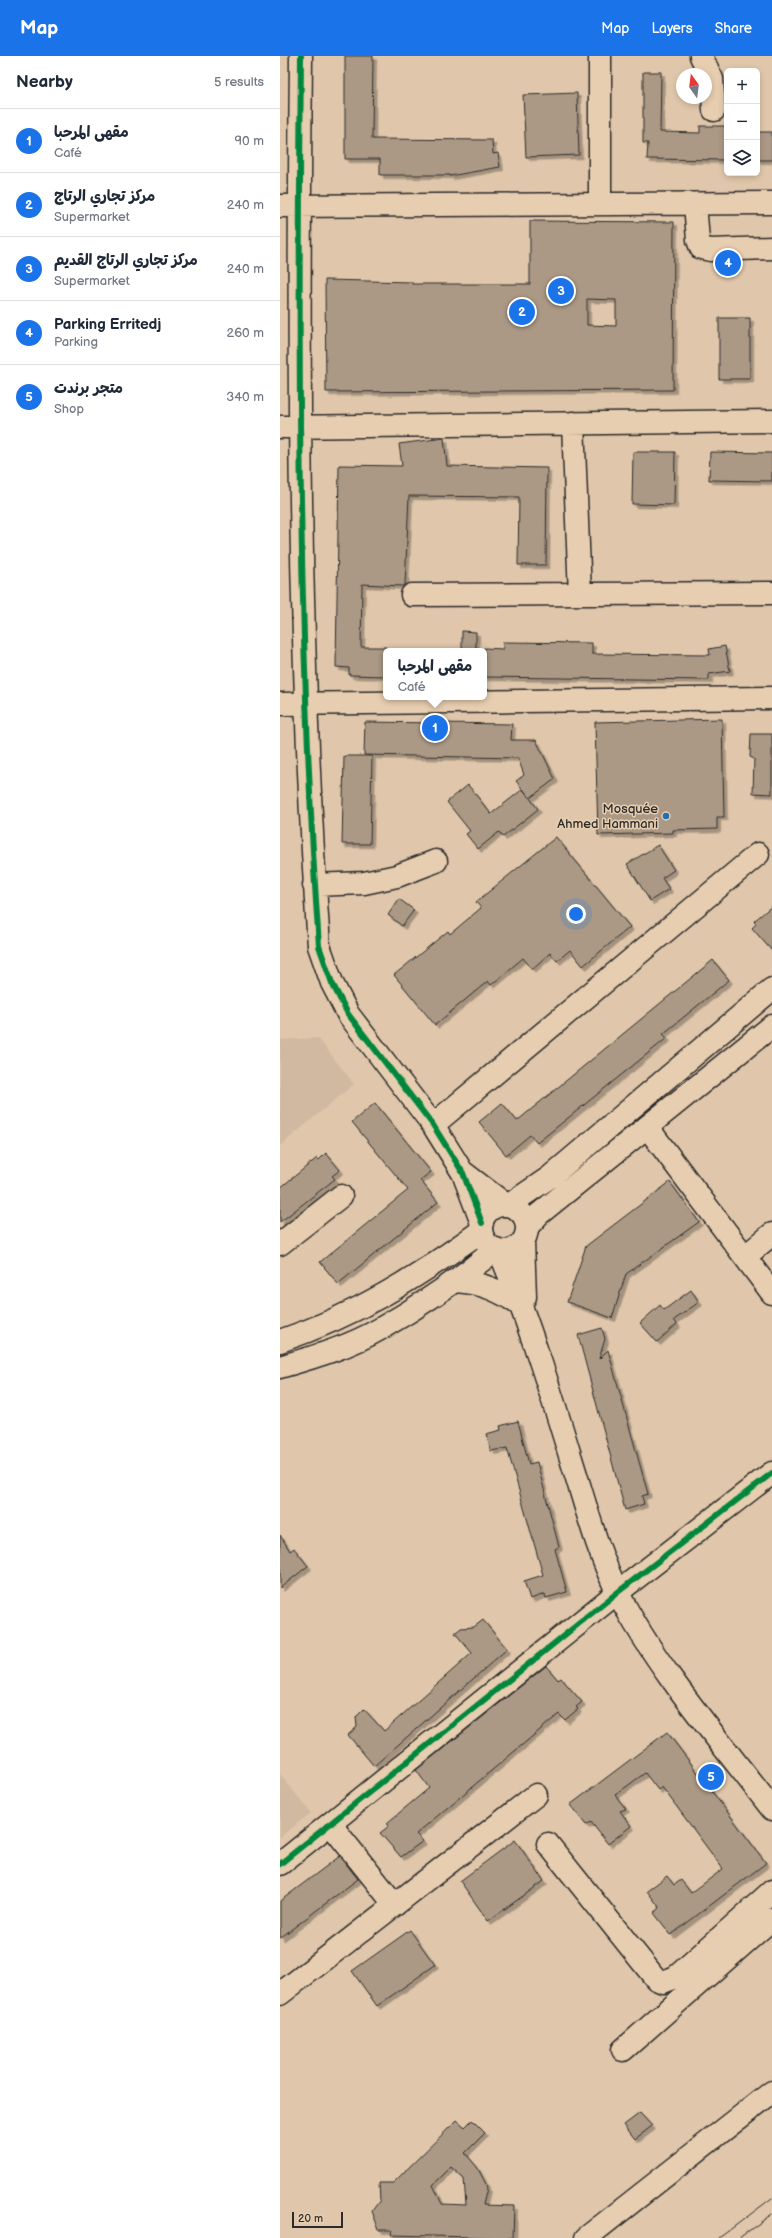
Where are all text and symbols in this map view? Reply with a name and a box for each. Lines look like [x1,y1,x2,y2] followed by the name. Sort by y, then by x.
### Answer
[20,17,58,40] text: Map
[601,20,629,37] text: Map
[651,20,693,37] text: Layers
[715,20,752,37] text: Share
[676,68,712,104] north arrow
[724,68,760,176] map controls
[724,68,760,104] button: +
[16,72,73,92] text: Nearby
[214,74,264,90] text: 5 results
[724,104,760,140] button: −
[54,123,129,142] text: مقهى المرحبا
[26,133,32,149] text: 1
[235,133,264,149] text: 90 m
[724,140,760,176] button: layers
[54,145,82,161] text: Café
[54,187,155,206] text: مركز تجاري الرتاج
[25,197,33,213] text: 2
[227,197,264,213] text: 240 m
[54,209,130,225] text: Supermarket
[715,248,741,278] pin: 4
[54,251,198,270] text: مركز تجاري الرتاج القديم
[25,261,33,277] text: 3
[227,261,264,277] text: 240 m
[54,273,130,289] text: Supermarket
[548,276,574,306] pin: 3
[509,297,535,327] pin: 2
[54,315,161,334] text: Parking Erritedj
[25,325,33,341] text: 4
[226,325,264,341] text: 260 m
[54,334,98,350] text: Parking
[54,379,123,398] text: متجر برندت
[25,389,33,405] text: 5
[226,389,264,405] text: 340 m
[54,401,84,417] text: Shop
[383,648,487,700] popup
[398,657,472,676] text: مقهى المرحبا
[398,679,426,695] text: Café
[422,713,448,743] pin: 1
[557,801,658,832] place label: Mosquée Ahmed Hammani
[661,811,671,821] marker: Mosquée Ahmed Hammani
[566,904,586,924] your location
[698,1762,724,1792] pin: 5
[292,2210,343,2229] scale bar
[298,2212,323,2225] text: 20 m

